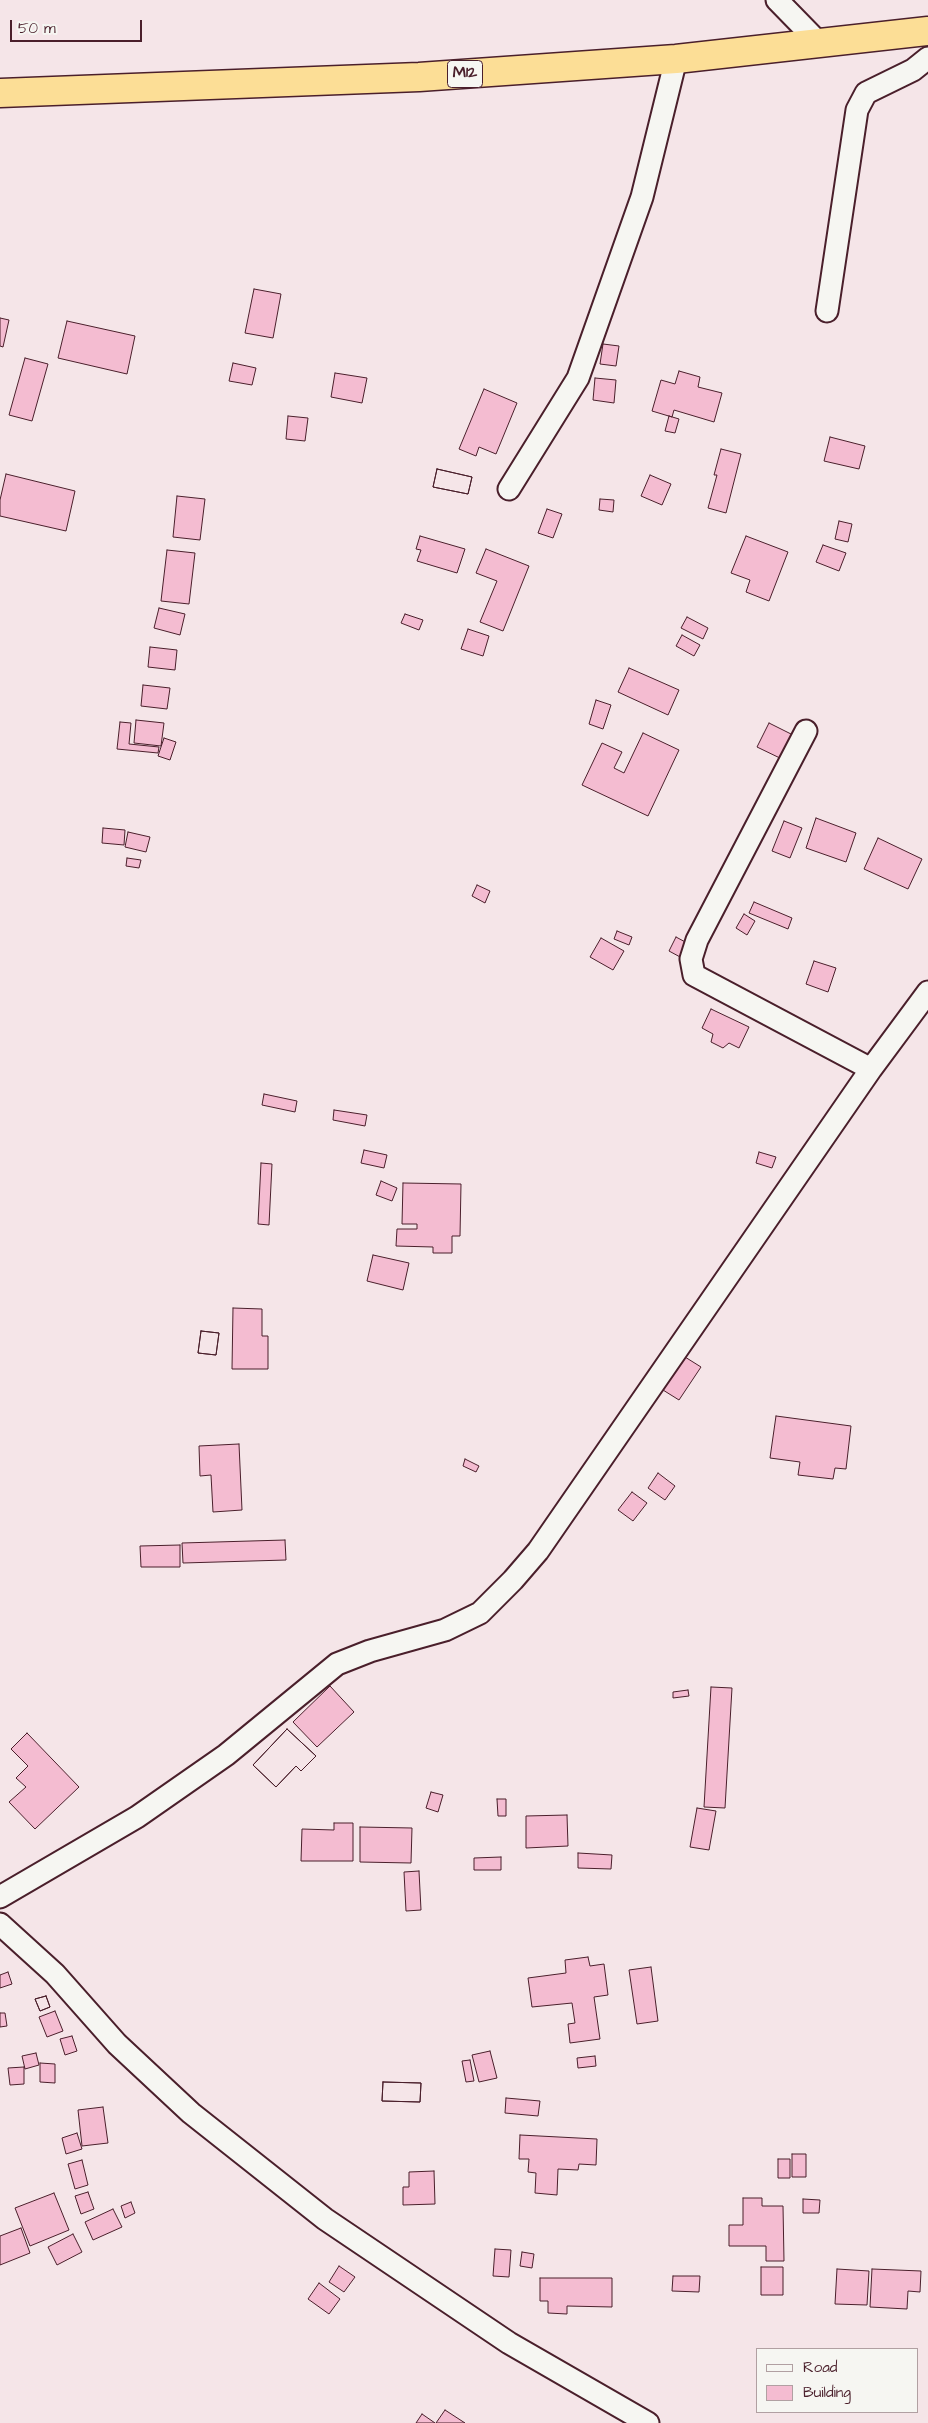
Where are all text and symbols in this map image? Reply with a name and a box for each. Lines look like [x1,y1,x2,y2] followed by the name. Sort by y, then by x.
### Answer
[12,10,145,42] scale bar
[18,18,56,39] text: 50 m
[448,61,482,88] road number: M12
[756,2348,918,2413] legend
[803,2357,837,2378] text: Road
[803,2382,851,2403] text: Building

